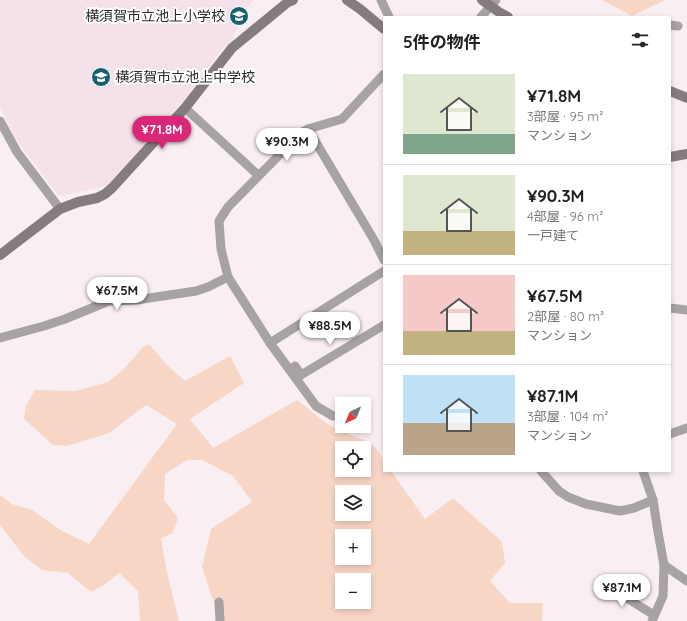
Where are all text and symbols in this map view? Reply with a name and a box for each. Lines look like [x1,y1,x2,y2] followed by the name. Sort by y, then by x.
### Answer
[228,5,250,27] school or university icon: 横須賀市立池上小学校
[85,7,225,25] place label: 横須賀市立池上小学校
[629,29,651,51] icon: filters
[403,31,481,52] text: 5件の物件
[90,66,112,88] school or university icon: 横須賀市立池上中学校
[115,68,255,86] place label: 横須賀市立池上中学校
[527,85,581,106] text: ¥71.8M
[435,90,483,138] icon: home
[527,108,603,124] text: 3部屋 · 95 m²
[129,116,195,150] pin: ¥71.8M
[141,121,183,137] text: ¥71.8M
[527,127,592,143] text: マンション
[254,128,320,162] pin: ¥90.3M
[265,133,309,149] text: ¥90.3M
[527,185,585,206] text: ¥90.3M
[435,191,483,239] icon: home
[527,208,603,224] text: 4部屋 · 96 m²
[527,227,579,243] text: 一戸建て
[84,277,150,311] pin: ¥67.5M
[96,282,138,298] text: ¥67.5M
[527,285,583,306] text: ¥67.5M
[435,291,483,339] icon: home
[527,308,604,324] text: 2部屋 · 80 m²
[297,312,363,346] pin: ¥88.5M
[308,317,352,333] text: ¥88.5M
[527,327,592,343] text: マンション
[527,385,579,406] text: ¥87.1M
[435,391,483,439] icon: home
[335,397,371,433] north arrow
[335,397,371,609] map controls
[527,408,608,424] text: 3部屋 · 104 m²
[527,427,592,443] text: マンション
[335,441,371,477] button: locate
[335,485,371,521] button: layers
[335,529,371,565] button: +
[335,573,371,609] button: −
[589,574,655,608] pin: ¥87.1M
[602,579,642,595] text: ¥87.1M

